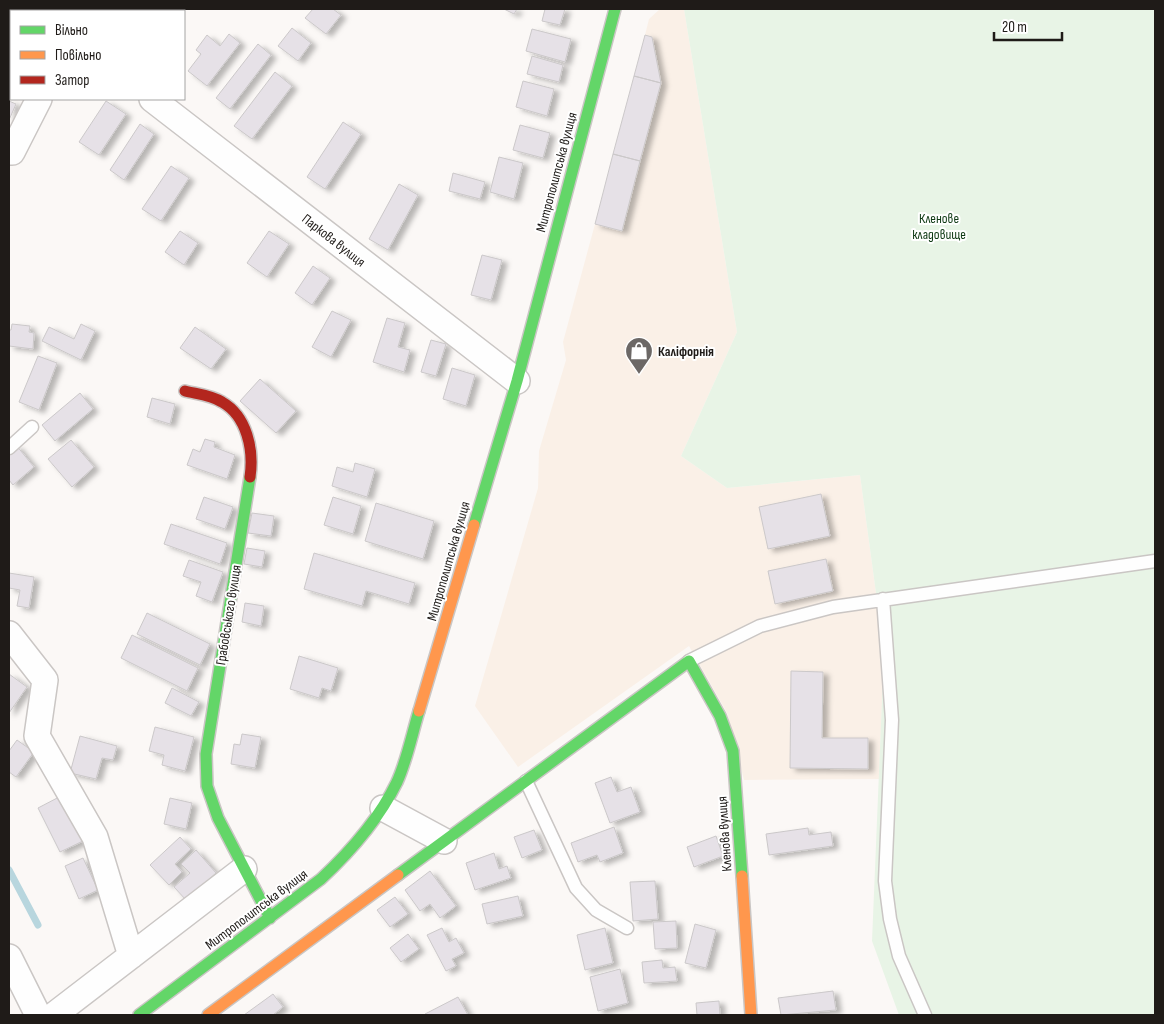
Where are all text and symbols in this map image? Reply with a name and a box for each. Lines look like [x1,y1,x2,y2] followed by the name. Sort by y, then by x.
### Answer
[10,10,185,100] legend
[994,10,1062,42] scale bar
[1002,18,1027,37] text: 20 m
[55,21,88,40] text: Вільно
[55,46,101,65] text: Повільно
[55,71,89,90] text: Затор
[532,110,581,234] street label: Митрополитська вулиця
[299,210,369,270] street label: Паркова вулиця
[912,210,966,243] park label: Кленове кладовище
[624,336,654,375] shop icon: Каліфорнія
[658,343,714,360] place label: Каліфорнія
[423,499,474,623] street label: Митрополитська вулиця
[212,564,245,666] street label: Грабовського вулиця
[713,796,736,872] street label: Кленова вулиця
[202,865,311,953] street label: Митрополитська вулиця

